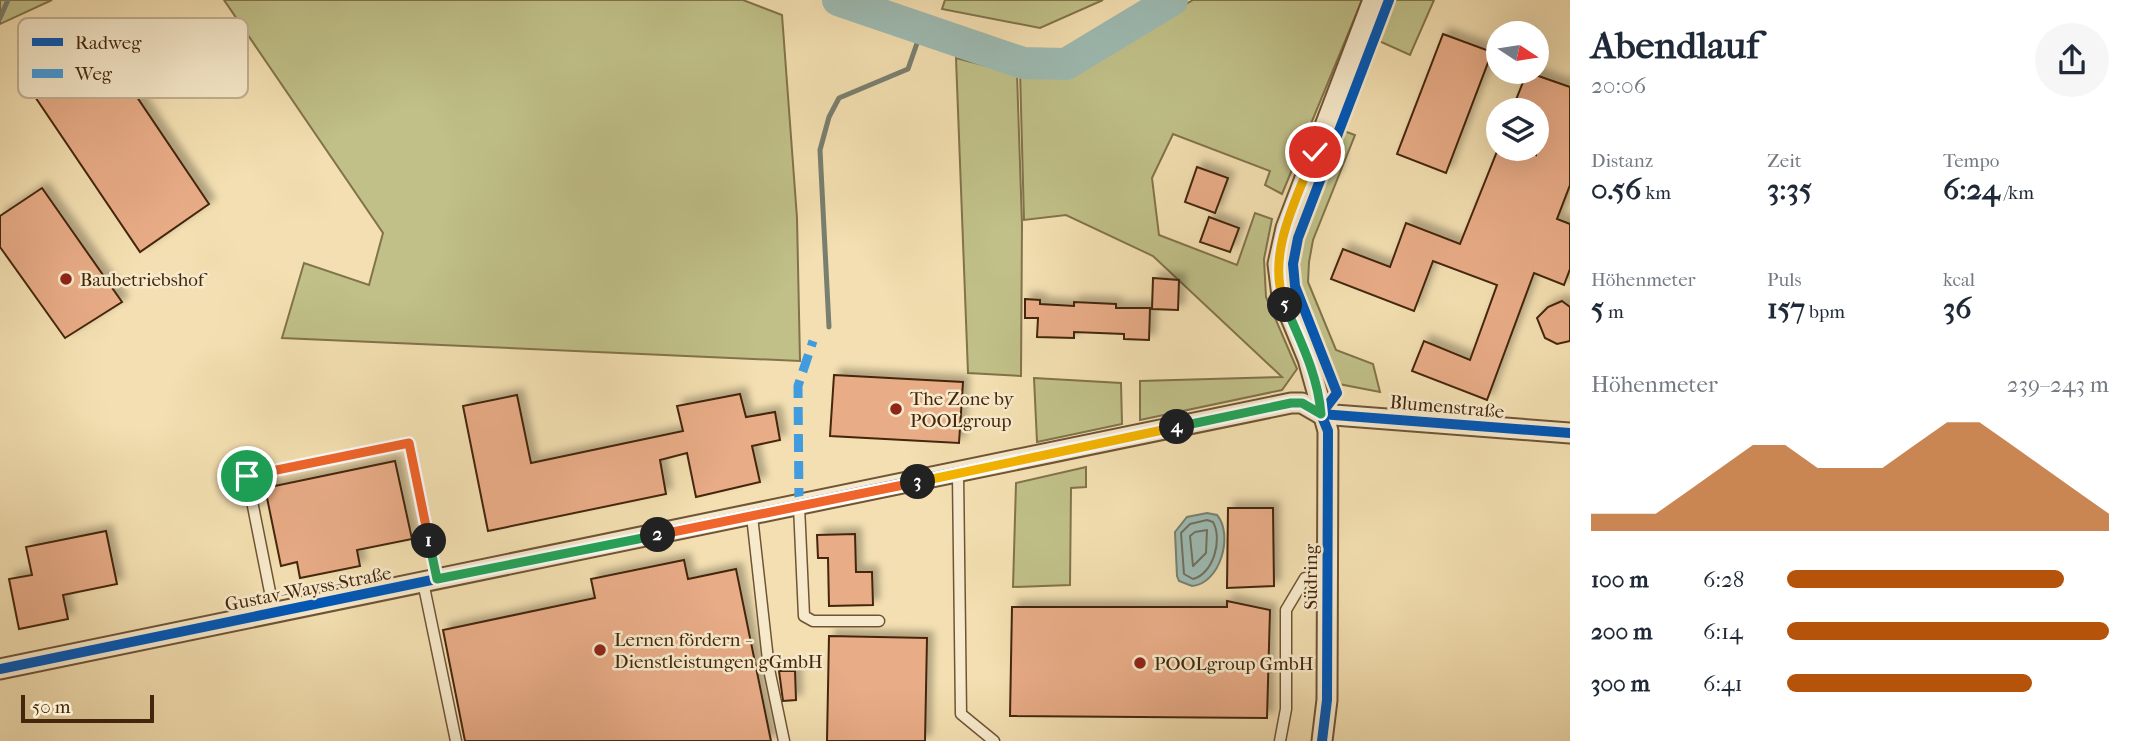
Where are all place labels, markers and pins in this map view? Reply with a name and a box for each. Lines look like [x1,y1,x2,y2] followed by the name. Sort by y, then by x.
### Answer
[1285,122,1345,182] pin
[80,269,208,291] place label: Baubetriebshof
[58,271,74,287] marker: Baubetriebshof
[1268,288,1302,322] pin: 5
[910,388,1014,432] place label: The Zone by POOLgroup
[888,401,904,417] marker: The Zone by POOLgroup
[1160,410,1194,444] pin: 4
[217,446,277,506] pin
[900,464,936,500] pin: 3
[640,518,676,552] pin: 2
[412,524,446,558] pin: 1
[614,629,823,673] place label: Lernen fördern - Dienstleistungen gGmbH
[592,642,608,658] marker: Lernen fördern - Dienstleistungen gGmbH
[1154,653,1313,675] place label: POOLgroup GmbH
[1132,655,1148,671] marker: POOLgroup GmbH

